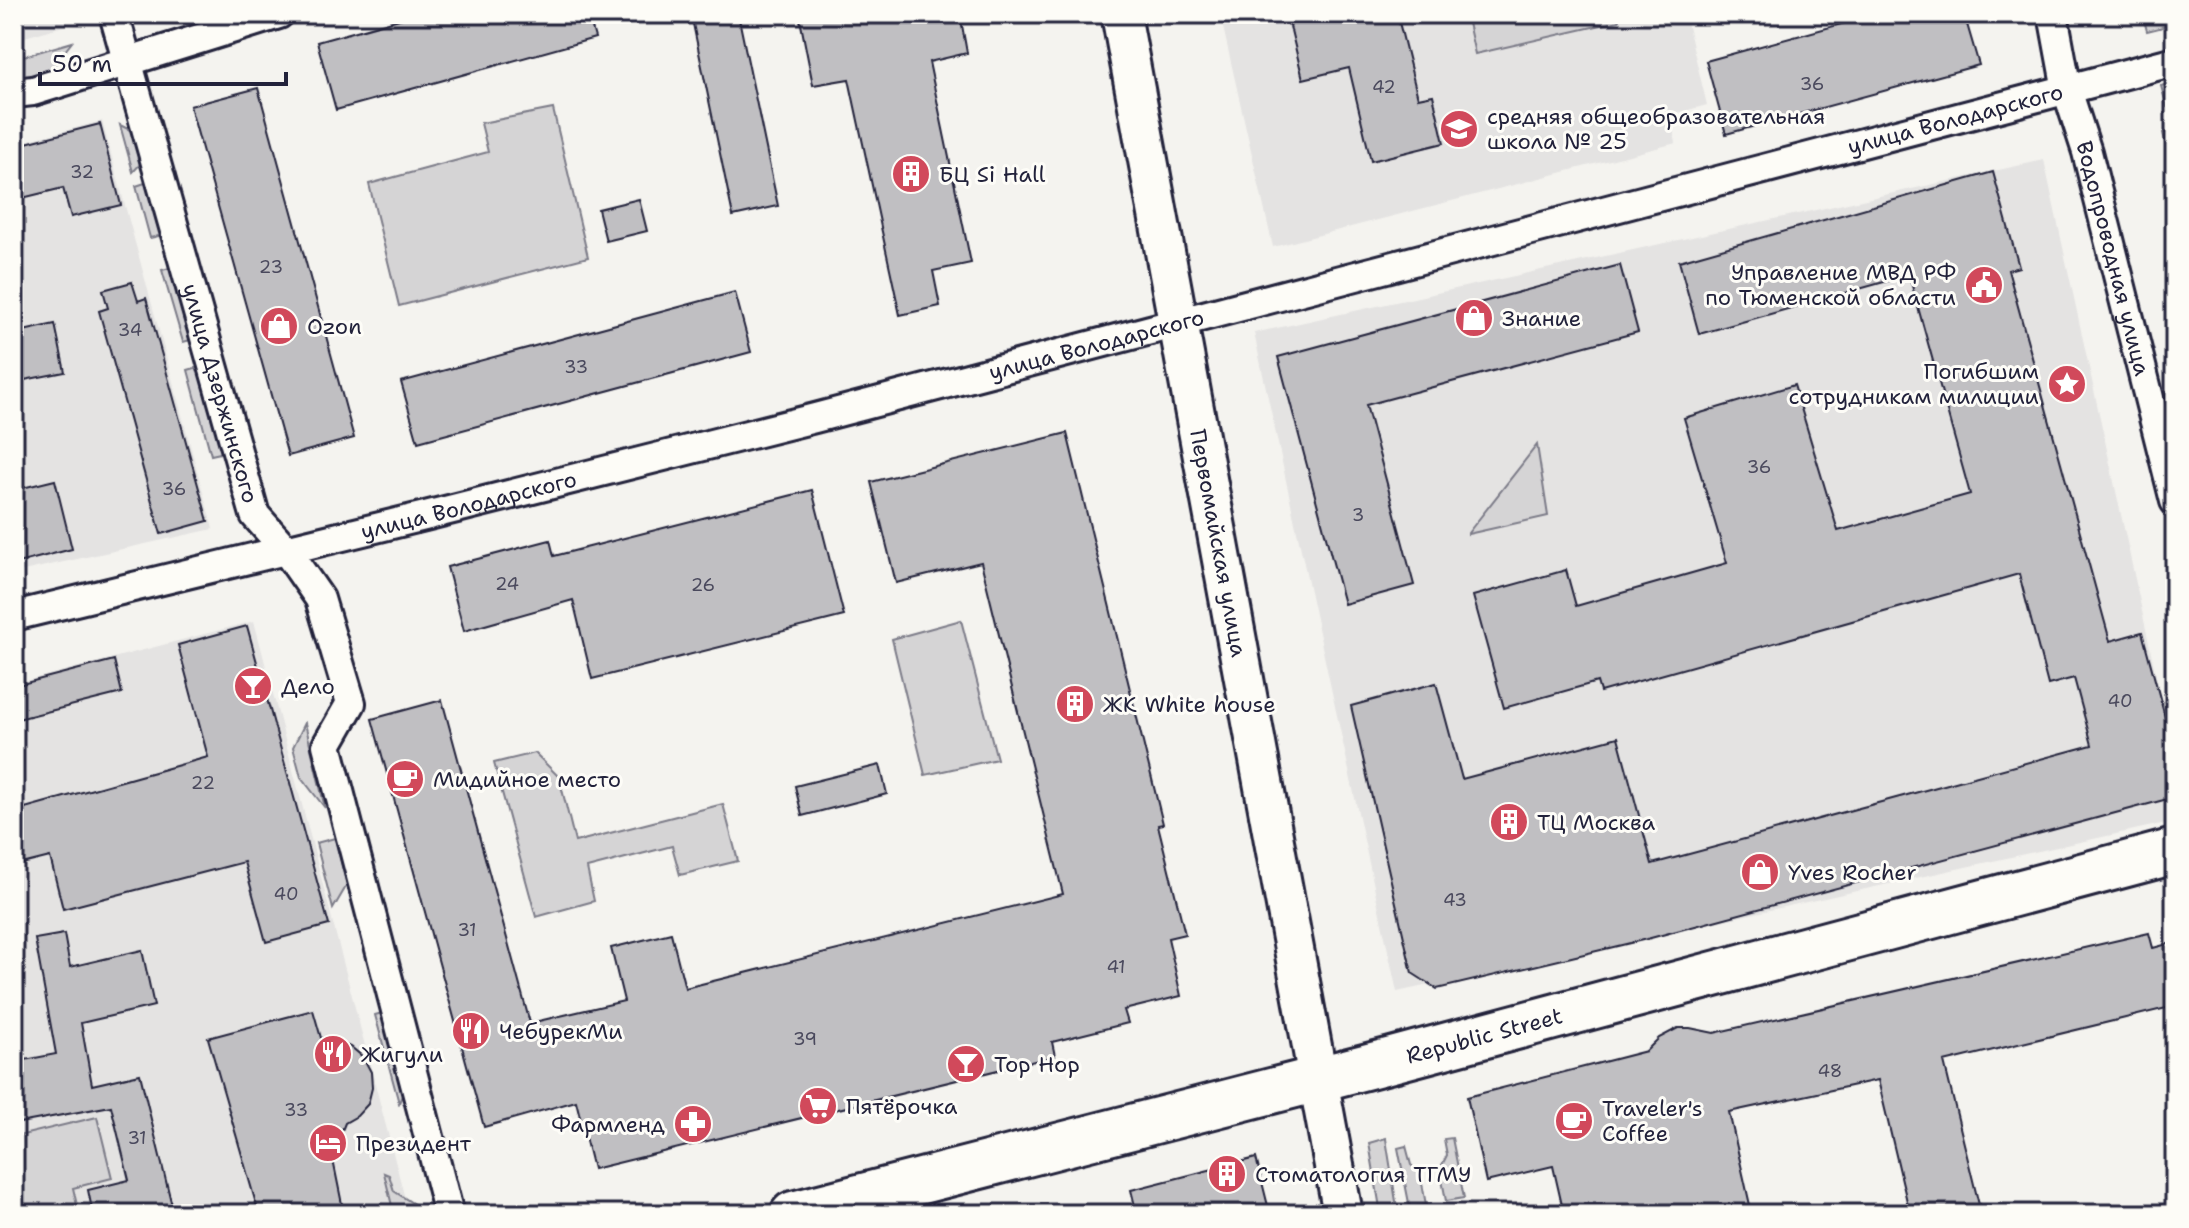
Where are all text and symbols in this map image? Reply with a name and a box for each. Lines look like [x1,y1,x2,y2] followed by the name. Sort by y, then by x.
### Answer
[40,36,286,86] scale bar
[52,48,112,80] text: 50 m
[1800,72,1824,96] house number: 36
[1372,75,1396,99] house number: 42
[1844,77,2066,161] street label: улица Володарского
[1487,102,1825,156] place label: средняя общеобразовательная школа № 25
[1438,108,1480,150] school or university icon: средняя общеобразовательная школа № 25
[2070,137,2157,379] street label: Водопроводная улица
[890,153,932,195] building icon: БЦ Si Hall
[70,160,94,184] house number: 32
[939,160,1046,189] place label: БЦ Si Hall
[259,255,283,279] house number: 23
[1705,258,1956,312] place label: Управление МВД РФ по Тюменской области
[1963,264,2005,306] public building icon: Управление МВД РФ по Тюменской области
[176,280,265,506] street label: улица Дзержинского
[1453,297,1495,339] shop icon: Знание
[986,302,1207,386] street label: улица Володарского
[1502,304,1581,333] place label: Знание
[258,305,300,347] shop icon: Ozon
[307,312,362,341] place label: Ozon
[118,318,142,342] house number: 34
[564,355,588,379] house number: 33
[1789,357,2039,411] place label: Погибшим сотрудникам милиции
[2046,363,2088,405] place icon: Погибшим сотрудникам милиции
[1184,427,1254,660] street label: Первомайская улица
[1747,455,1771,479] house number: 36
[358,464,580,546] street label: улица Володарского
[162,477,186,501] house number: 36
[1352,503,1364,527] house number: 3
[495,572,519,596] house number: 24
[691,573,715,597] house number: 26
[232,665,274,707] bar icon: Дело
[281,672,335,701] place label: Дело
[1054,683,1096,725] building icon: ЖК White house
[2107,689,2133,713] house number: 40
[1103,690,1276,719] place label: ЖК White house
[384,758,426,800] cafe icon: Мидийное место
[433,765,621,794] place label: Мидийное место
[191,771,215,795] house number: 22
[1488,801,1530,843] building icon: ТЦ Москва
[1537,808,1656,837] place label: ТЦ Москва
[1739,851,1781,893] shop icon: Yves Rocher
[1788,858,1917,887] place label: Yves Rocher
[273,882,299,906] house number: 40
[1443,888,1467,912] house number: 43
[457,918,477,942] house number: 31
[1106,955,1126,979] house number: 41
[1403,1001,1566,1070] street label: Republic Street
[450,1010,492,1052] restaurant icon: ЧебурекМи
[499,1017,623,1046] place label: ЧебурекМи
[793,1027,817,1051] house number: 39
[312,1033,354,1075] restaurant icon: Жигули
[361,1040,443,1069] place label: Жигули
[945,1043,987,1085] bar icon: Top Hop
[994,1050,1080,1079] place label: Top Hop
[1818,1059,1842,1083] house number: 48
[797,1085,839,1127] supermarket icon: Пятёрочка
[846,1092,958,1121] place label: Пятёрочка
[1602,1094,1703,1148] place label: Traveler's Coffee
[284,1098,308,1122] house number: 33
[1553,1100,1595,1142] cafe icon: Traveler's Coffee
[672,1103,714,1145] pharmacy icon: Фармленд
[551,1110,665,1139] place label: Фармленд
[307,1122,349,1164] hotel icon: Президент
[127,1126,147,1150] house number: 31
[356,1129,472,1158] place label: Президент
[1206,1153,1248,1195] building icon: Стоматология ТГМУ
[1255,1160,1471,1189] place label: Стоматология ТГМУ

